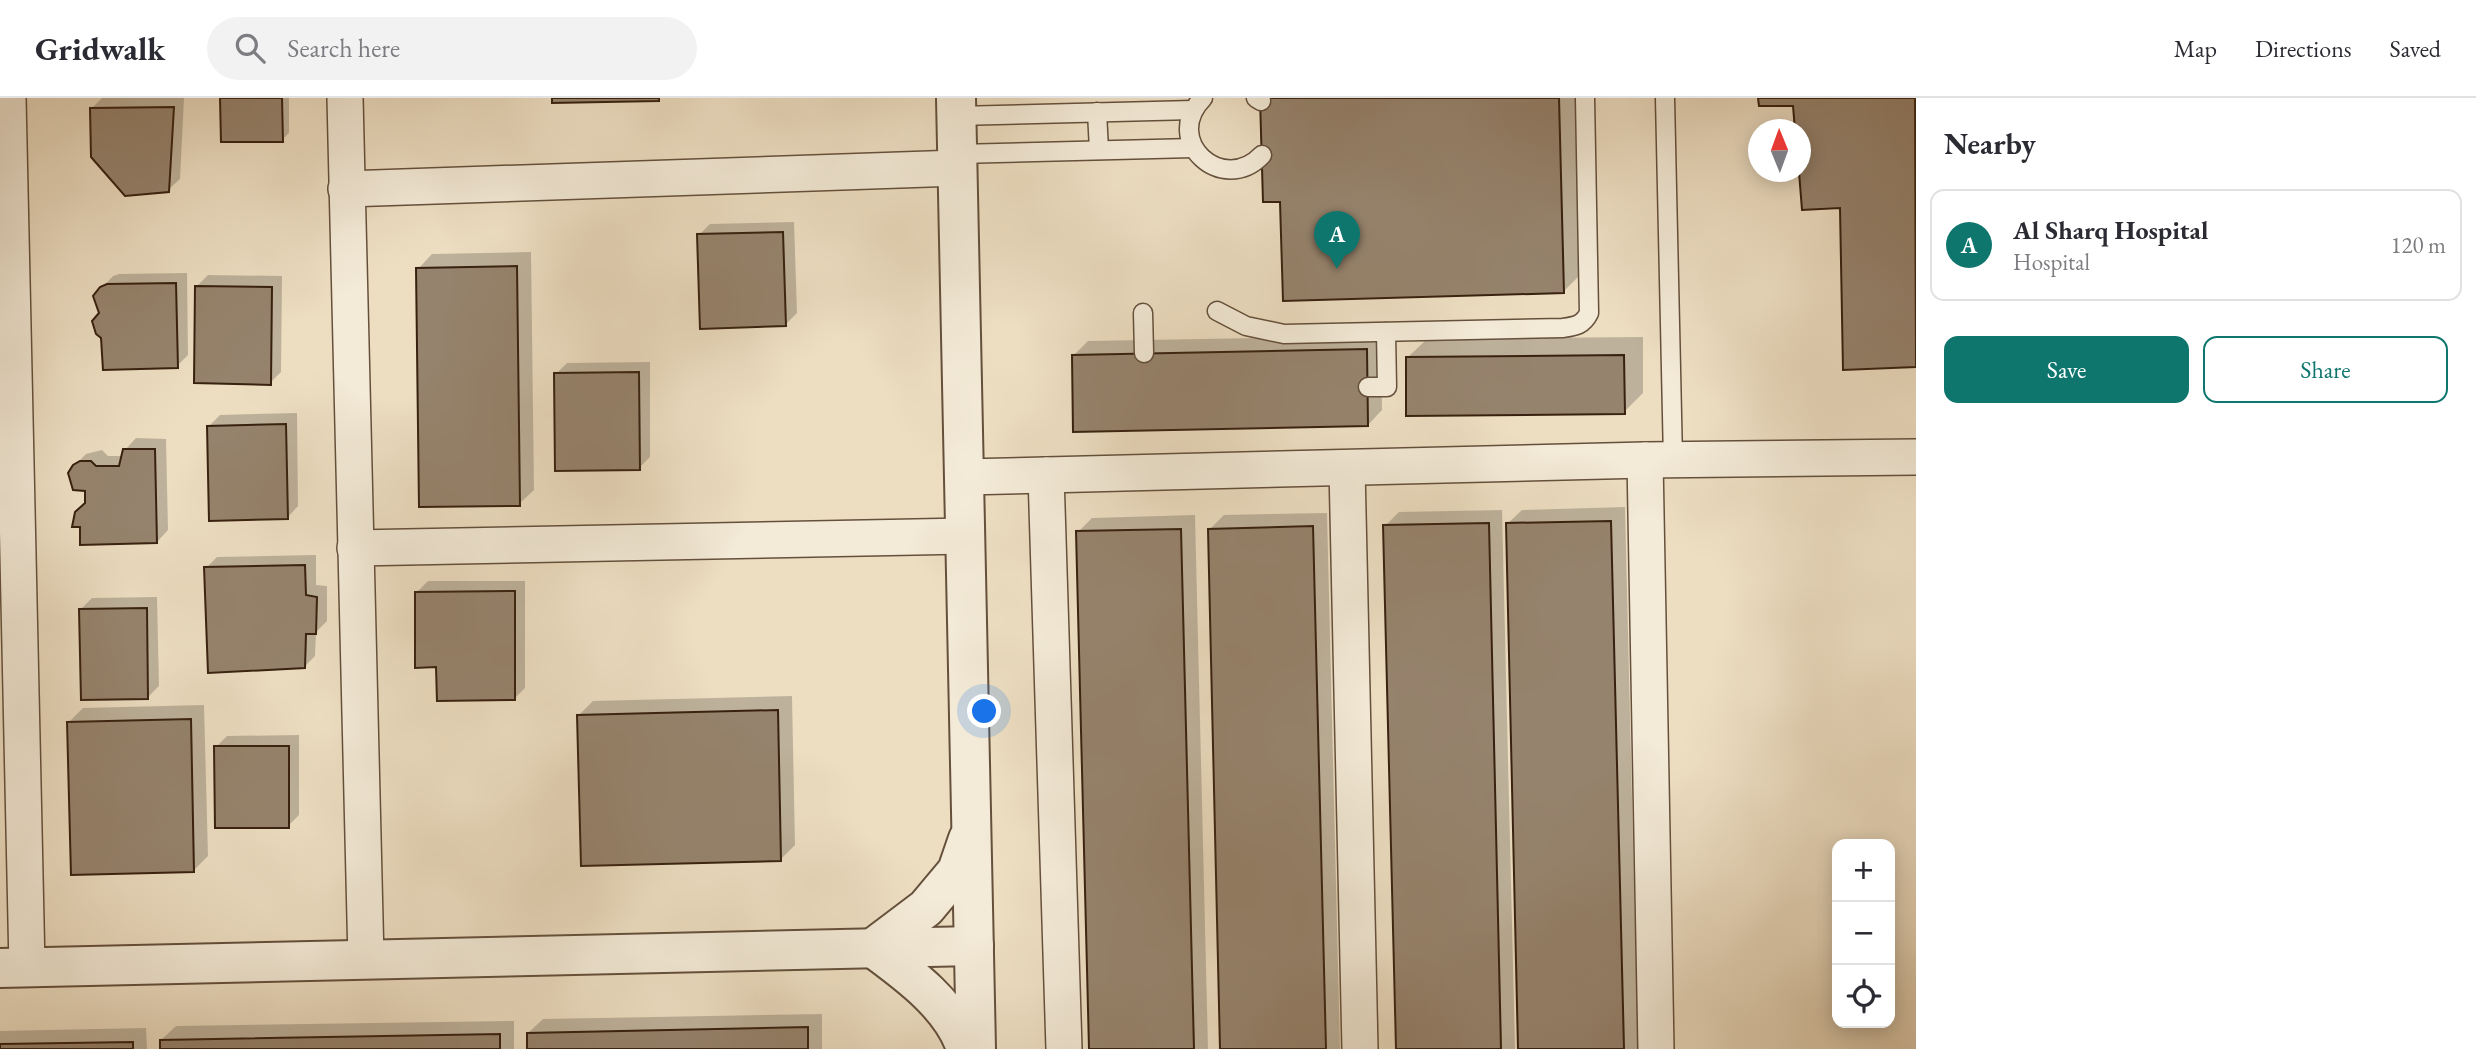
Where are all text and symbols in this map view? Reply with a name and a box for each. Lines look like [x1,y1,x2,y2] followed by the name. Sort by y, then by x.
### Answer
[207,17,697,80] search box
[35,27,165,70] text: Gridwalk
[231,29,269,67] icon: search
[287,31,400,65] text: Search here
[2174,33,2217,64] text: Map
[2255,33,2352,64] text: Directions
[2390,33,2441,64] text: Saved
[1748,119,1811,182] north arrow
[1944,124,2036,163] text: Nearby
[1314,211,1360,269] pin: A
[2013,213,2208,247] text: Al Sharq Hospital
[1961,230,1977,260] text: A
[2390,230,2446,260] text: 120 m
[2013,247,2090,277] text: Hospital
[1944,336,2189,403] button: Save
[2203,336,2448,403] button: Share
[967,694,1001,728] your location
[1832,839,1895,1028] map controls
[1832,839,1895,902] button: +
[1832,902,1895,965] button: −
[1832,965,1895,1028] button: locate

